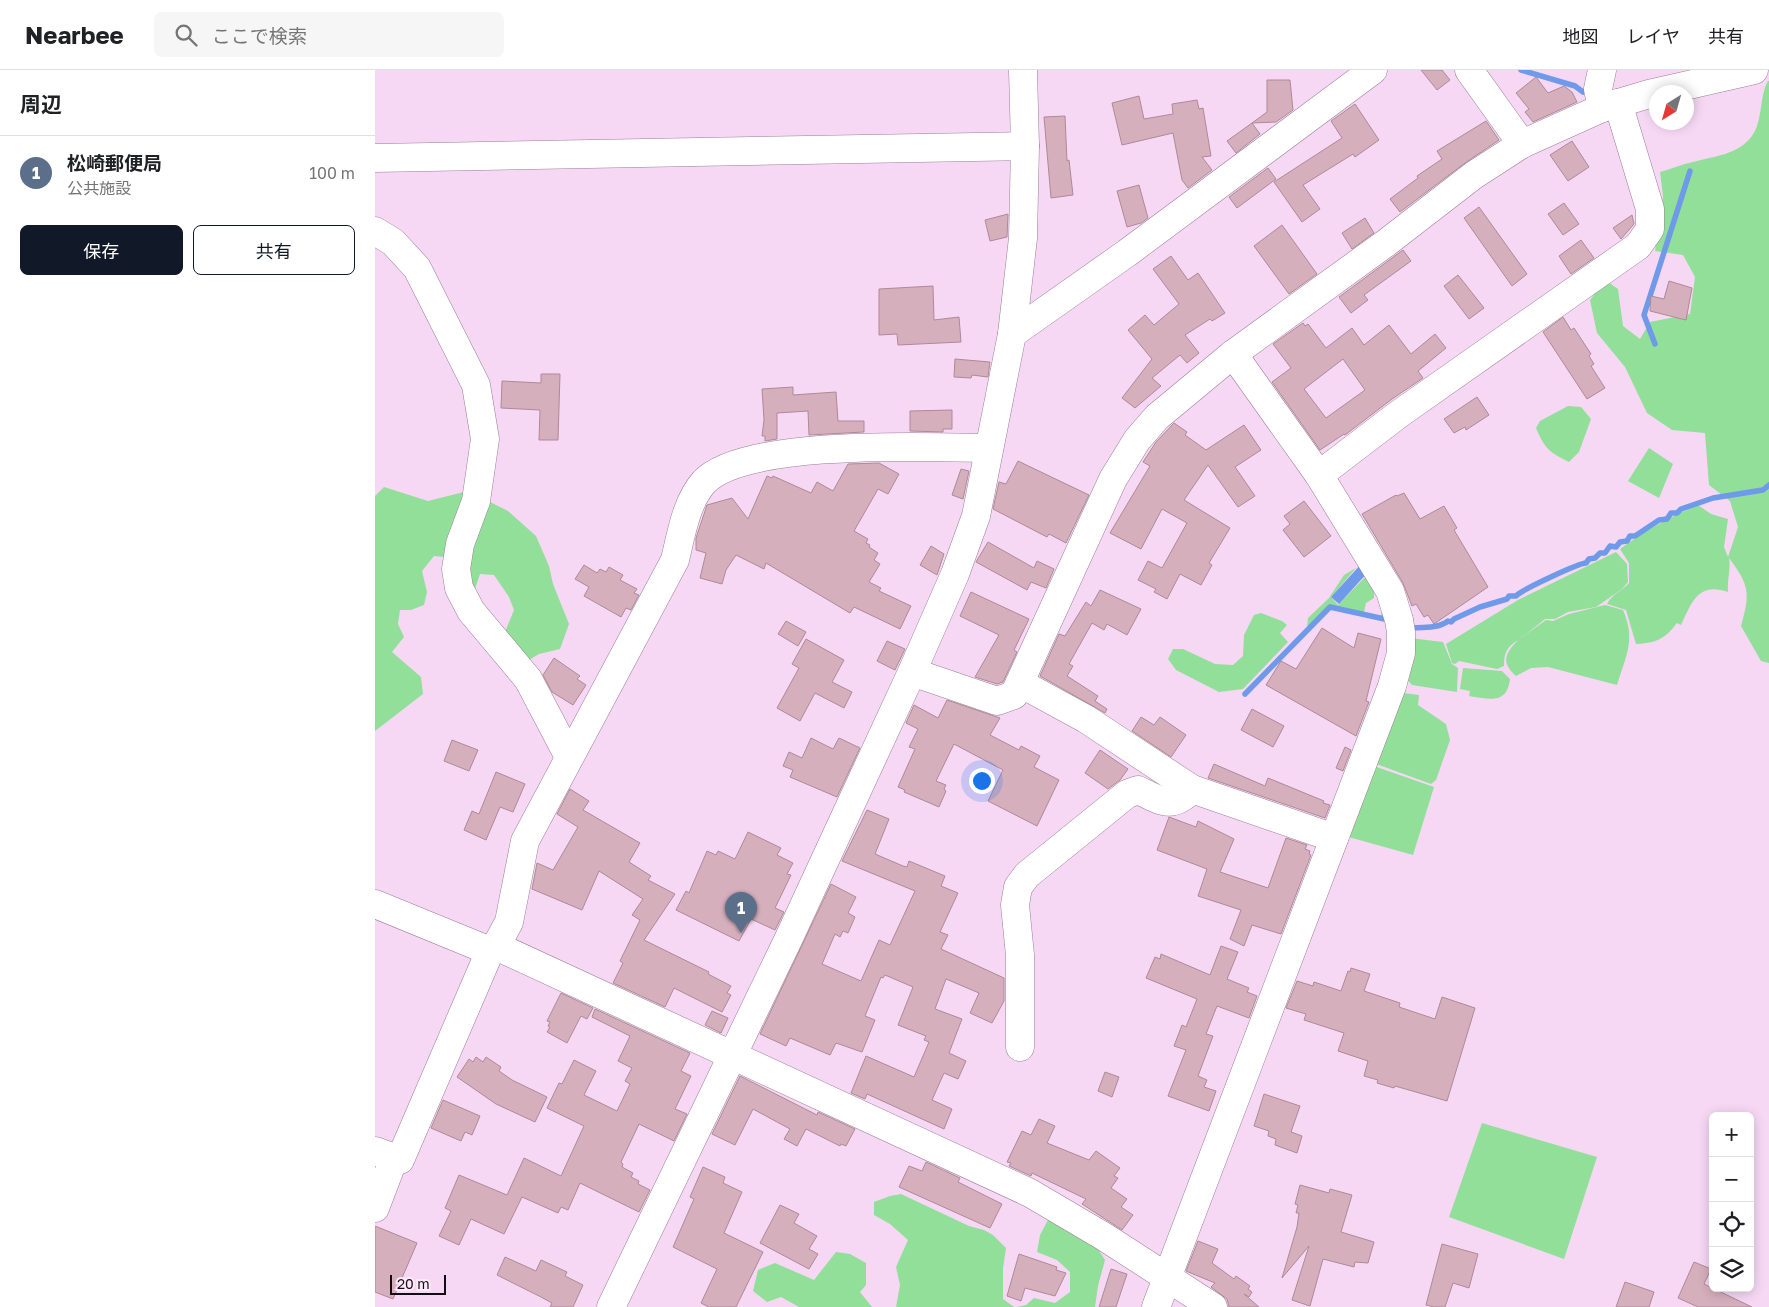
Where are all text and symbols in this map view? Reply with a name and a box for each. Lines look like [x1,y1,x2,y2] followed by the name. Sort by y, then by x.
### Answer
[154,12,504,57] search box
[25,20,124,49] text: Nearbee
[172,21,200,49] icon: search
[212,24,307,47] text: ここで検索
[1563,25,1599,47] text: 地図
[1627,25,1680,47] text: レイヤ
[1708,25,1744,47] text: 共有
[1649,85,1694,130] north arrow
[20,91,62,117] text: 周辺
[67,151,162,174] text: 松崎郵便局
[32,163,40,183] text: 1
[309,163,355,183] text: 100 m
[67,178,131,198] text: 公共施設
[20,225,183,275] button: 保存
[193,225,355,275] button: 共有
[969,768,995,794] your location
[725,892,757,933] pin: 1
[1709,1112,1754,1292] map controls
[1709,1112,1754,1157] button: +
[1709,1157,1754,1202] button: −
[1709,1202,1754,1247] button: locate
[1709,1247,1754,1292] button: layers
[390,1272,446,1295] scale bar
[397,1275,430,1292] text: 20 m

